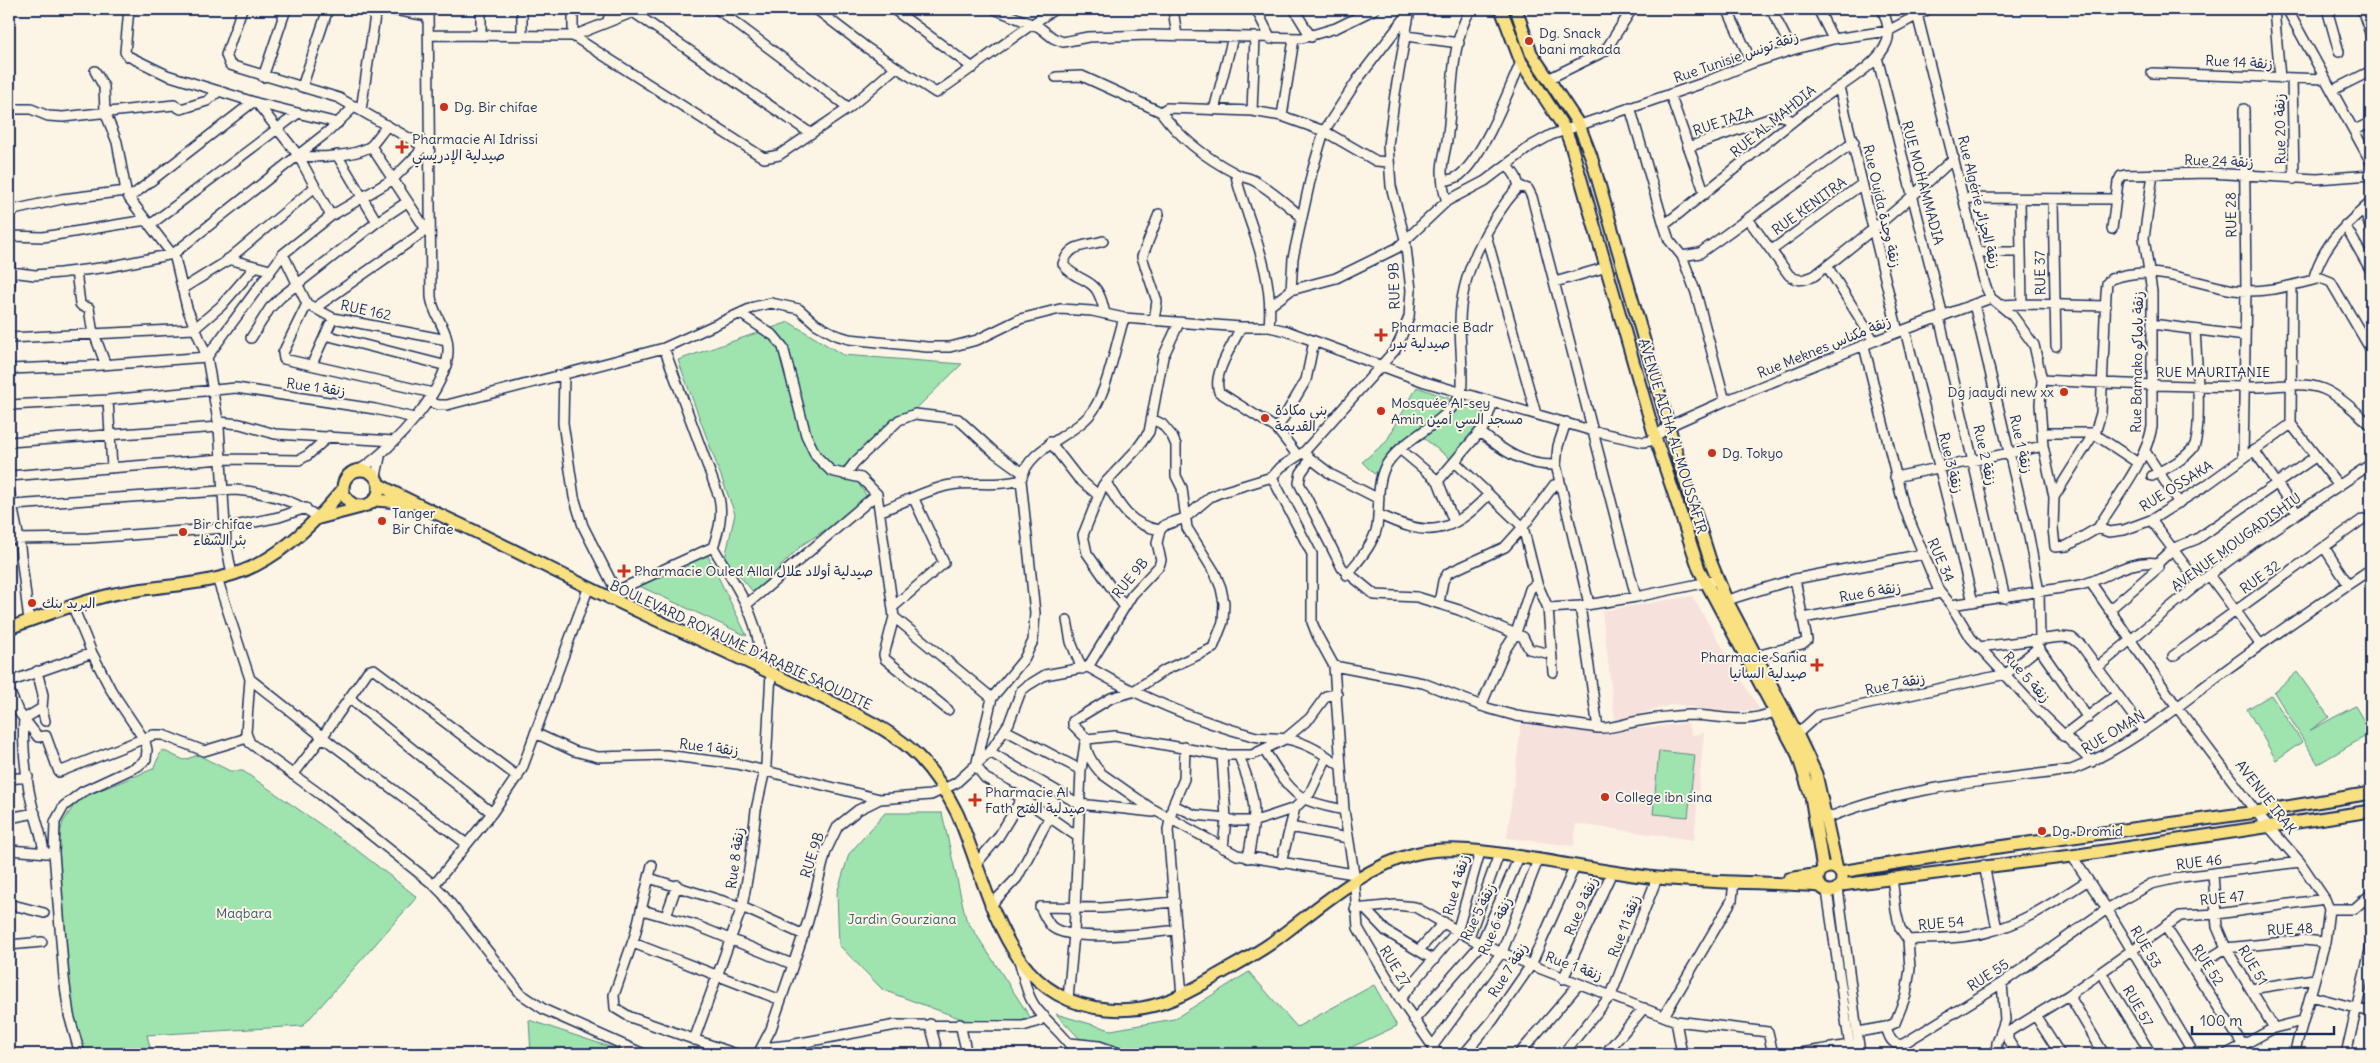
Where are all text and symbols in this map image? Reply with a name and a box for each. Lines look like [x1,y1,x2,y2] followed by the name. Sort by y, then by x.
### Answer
[1539,24,1621,58] place label: Dg. Snack bani makada
[1671,27,1801,87] street label: Rue Tunisie زنقة تونس
[1523,35,1535,47] marker: Dg. Snack bani makada
[2205,51,2273,73] street label: Rue 14 زنقة
[1726,81,1820,161] street label: RUE AL MAHDIA
[2270,93,2290,165] street label: Rue 20 زنقة
[454,98,538,116] place label: Dg. Bir chifae
[438,101,450,113] marker: Dg. Bir chifae
[1690,102,1756,140] street label: RUE TAZA
[1898,119,1948,247] street label: RUE MOHAMMADIA
[412,130,538,168] place label: Pharmacie Al Idrissi صيدلية الإدريسي
[1954,134,2004,270] street label: Rue Algérie زنقة الجزائر
[396,141,408,153] marker: Pharmacie Al Idrissi صيدلية الإدريسي
[1859,143,1905,269] street label: Rue Oujda زنقة وجدة
[2184,151,2254,171] street label: Rue 24 زنقة
[1768,173,1850,239] street label: RUE KENITRA
[2222,192,2240,238] street label: RUE 28
[2031,250,2049,296] street label: RUE 37
[1384,262,1404,310] street label: RUE 9B
[2127,291,2148,433] street label: Rue Bamako زنقة باماكو
[339,296,393,324] street label: RUE 162
[1754,312,1894,382] street label: Rue Meknes زنقة مكناس
[1390,318,1494,352] place label: Pharmacie Badr صيدلية بدر
[1375,329,1387,341] marker: Pharmacie Badr صيدلية بدر
[1635,336,1711,536] street label: AVENUE AICHA AL-MOUSSAFIR
[2156,363,2270,381] street label: RUE MAURITANIE
[285,374,347,400] street label: Rue 1 زنقة
[1948,383,2054,401] place label: Dg jaaydi new xx
[2058,386,2070,398] marker: Dg jaaydi new xx
[1391,394,1523,432] place label: Mosquée Al-sey Amin مسجد السي أمين
[1275,401,1327,435] place label: بني مكادة القديمة
[1375,405,1387,417] marker: Mosquée Al-sey Amin مسجد السي أمين
[1259,412,1271,424] marker: بني مكادة القديمة
[2006,413,2036,475] street label: Rue 1 زنقة
[1969,423,2001,487] street label: Rue 2 زنقة
[1935,431,1967,495] street label: Rue 3 زنقة
[1722,444,1783,462] place label: Dg. Tokyo
[1706,447,1718,459] marker: Dg. Tokyo
[2136,456,2216,516] street label: RUE OSSAKA
[2167,489,2305,595] street label: AVENUE MOUGADISHIU
[392,504,454,538] place label: Tanger Bir Chifae
[193,515,253,549] place label: Bir chifae بئر الشفاء
[376,515,388,527] marker: Tanger Bir Chifae
[177,526,189,538] marker: Bir chifae بئر الشفاء
[1923,535,1959,585] street label: RUE 34
[1108,554,1152,602] street label: RUE 9B
[2236,556,2284,598] street label: RUE 32
[634,562,873,580] place label: Pharmacie Ouled Allal صيدلية أولاد علال
[618,565,630,577] marker: Pharmacie Ouled Allal صيدلية أولاد علال
[607,576,875,714] street label: BOULEVARD ROYAUME D'ARABIE SAOUDITE
[1838,578,1902,606] street label: Rue 6 زنقة
[42,594,95,612] place label: البريد بنك
[26,597,38,609] marker: البريد بنك
[1700,648,1807,682] place label: Pharmacie Sania صيدلية السانيا
[2000,648,2054,706] street label: Rue 5 زنقة
[1811,659,1823,671] marker: Pharmacie Sania صيدلية السانيا
[1863,669,1927,699] street label: Rue 7 زنقة
[2078,706,2148,758] street label: RUE OMAN
[678,734,740,760] street label: Rue 1 زنقة
[2232,756,2301,838] street label: AVENUE IRAK
[985,783,1085,818] place label: Pharmacie Al Fath صيدلية الفتح
[1615,788,1712,806] place label: College ibn sina
[1599,791,1611,803] marker: College ibn sina
[969,794,981,806] marker: Pharmacie Al Fath صيدلية الفتح
[2052,822,2123,840] place label: Dg. Dromid
[2036,825,2048,837] marker: Dg. Dromid
[722,826,748,890] street label: Rue 8 زنقة
[796,830,828,880] street label: RUE 9B
[2175,850,2223,874] street label: RUE 46
[1439,853,1473,917] street label: Rue 4 زنقة
[1560,874,1602,938] street label: Rue 9 زنقة
[1456,880,1500,944] street label: Rue 5 زنقة
[2199,887,2245,909] street label: RUE 47
[1604,892,1644,960] street label: Rue 11 زنقة
[1474,894,1516,958] street label: Rue 6 زنقة
[216,904,272,922] park label: Maqbara
[847,910,957,928] park label: Jardin Gourziana
[1917,912,1965,934] street label: RUE 54
[2266,919,2314,939] street label: RUE 48
[2126,923,2166,971] street label: RUE 53
[1484,939,1532,1001] street label: Rue 7 زنقة
[2188,941,2228,989] street label: RUE 52
[1376,942,1415,990] street label: RUE 27
[2234,942,2272,988] street label: RUE 51
[1543,947,1605,985] street label: Rue 1 زنقة
[1964,955,2012,995] street label: RUE 55
[2119,982,2157,1030] street label: RUE 57
[2192,1003,2335,1035] scale bar
[2200,1011,2242,1030] text: 100 m

